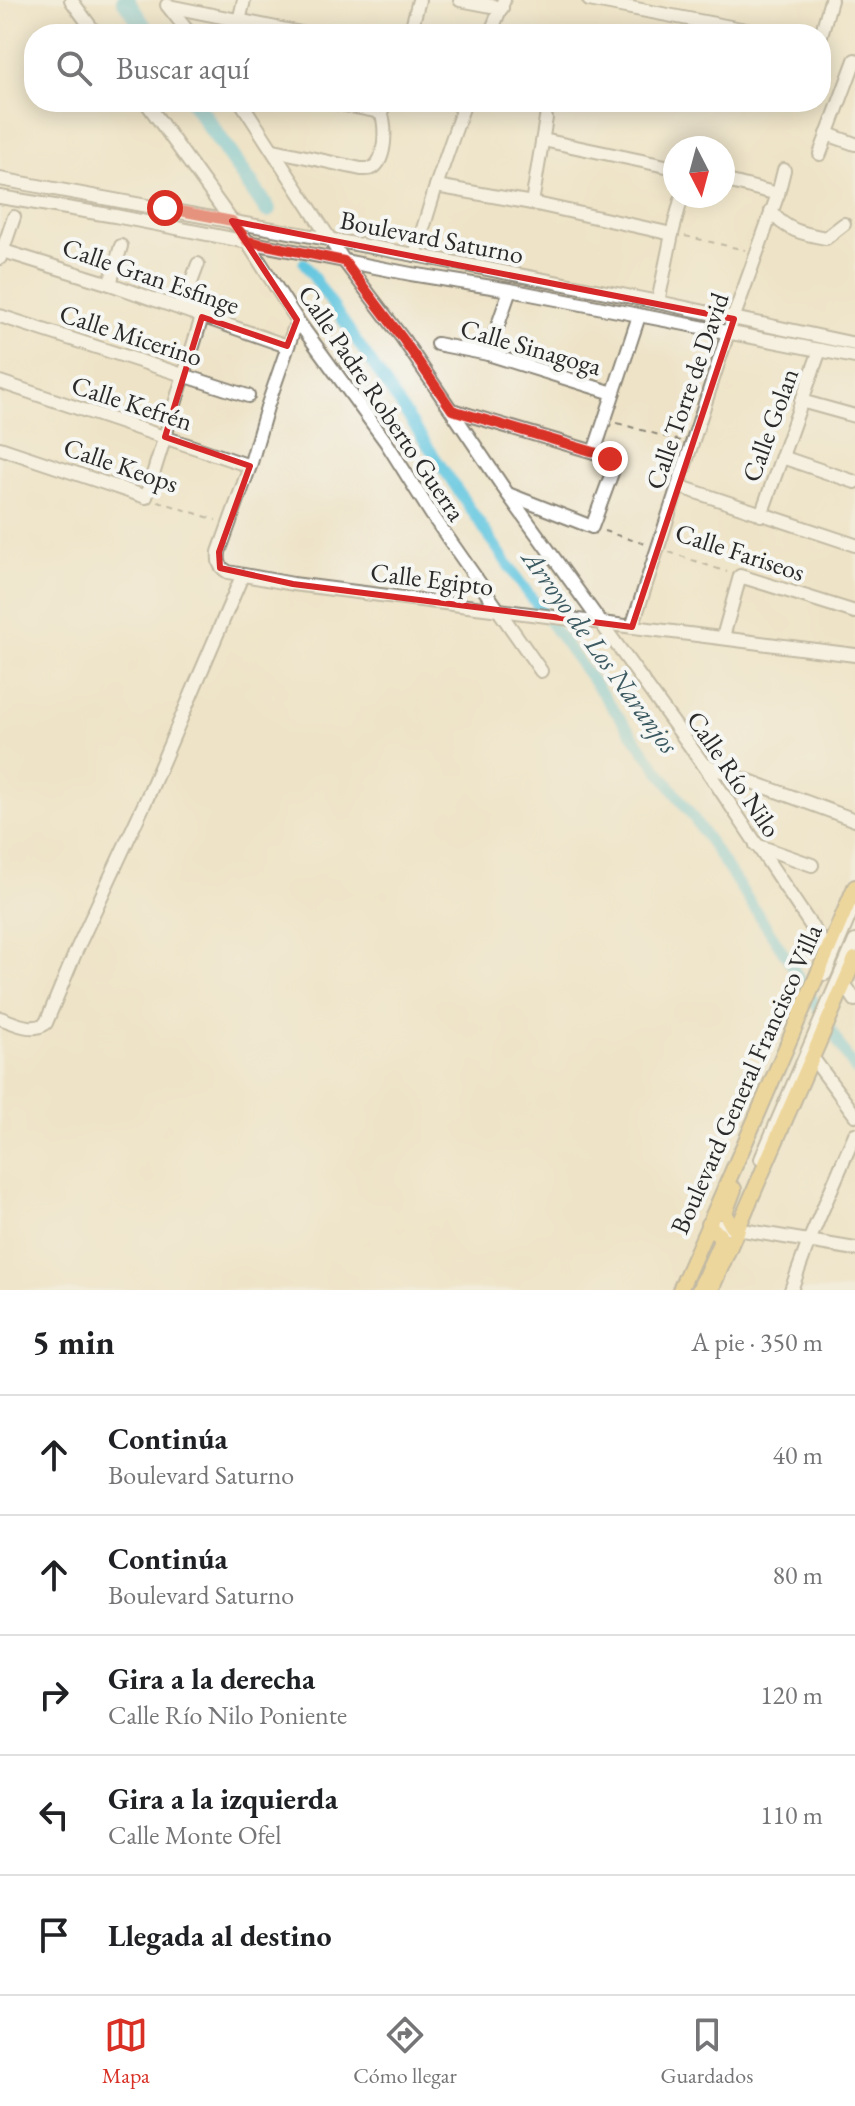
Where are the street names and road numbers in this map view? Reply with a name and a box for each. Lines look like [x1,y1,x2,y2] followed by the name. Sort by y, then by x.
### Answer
[337,203,527,271] street label: Boulevard Saturno
[58,230,244,322] street label: Calle Gran Esfinge
[290,278,474,528] street label: Calle Padre Roberto Guerra
[637,287,737,494] street label: Calle Torre de David
[55,296,207,374] street label: Calle Micerino
[457,311,606,384] street label: Calle Sinagoga
[734,363,806,486] street label: Calle Golan
[67,367,197,439] street label: Calle Kefrén
[59,430,183,500] street label: Calle Keops
[671,515,809,589] street label: Calle Fariseos
[369,555,495,603] street label: Calle Egipto
[679,704,789,844] street label: Calle Río Nilo
[662,918,830,1239] street label: Boulevard General Francisco Villa

